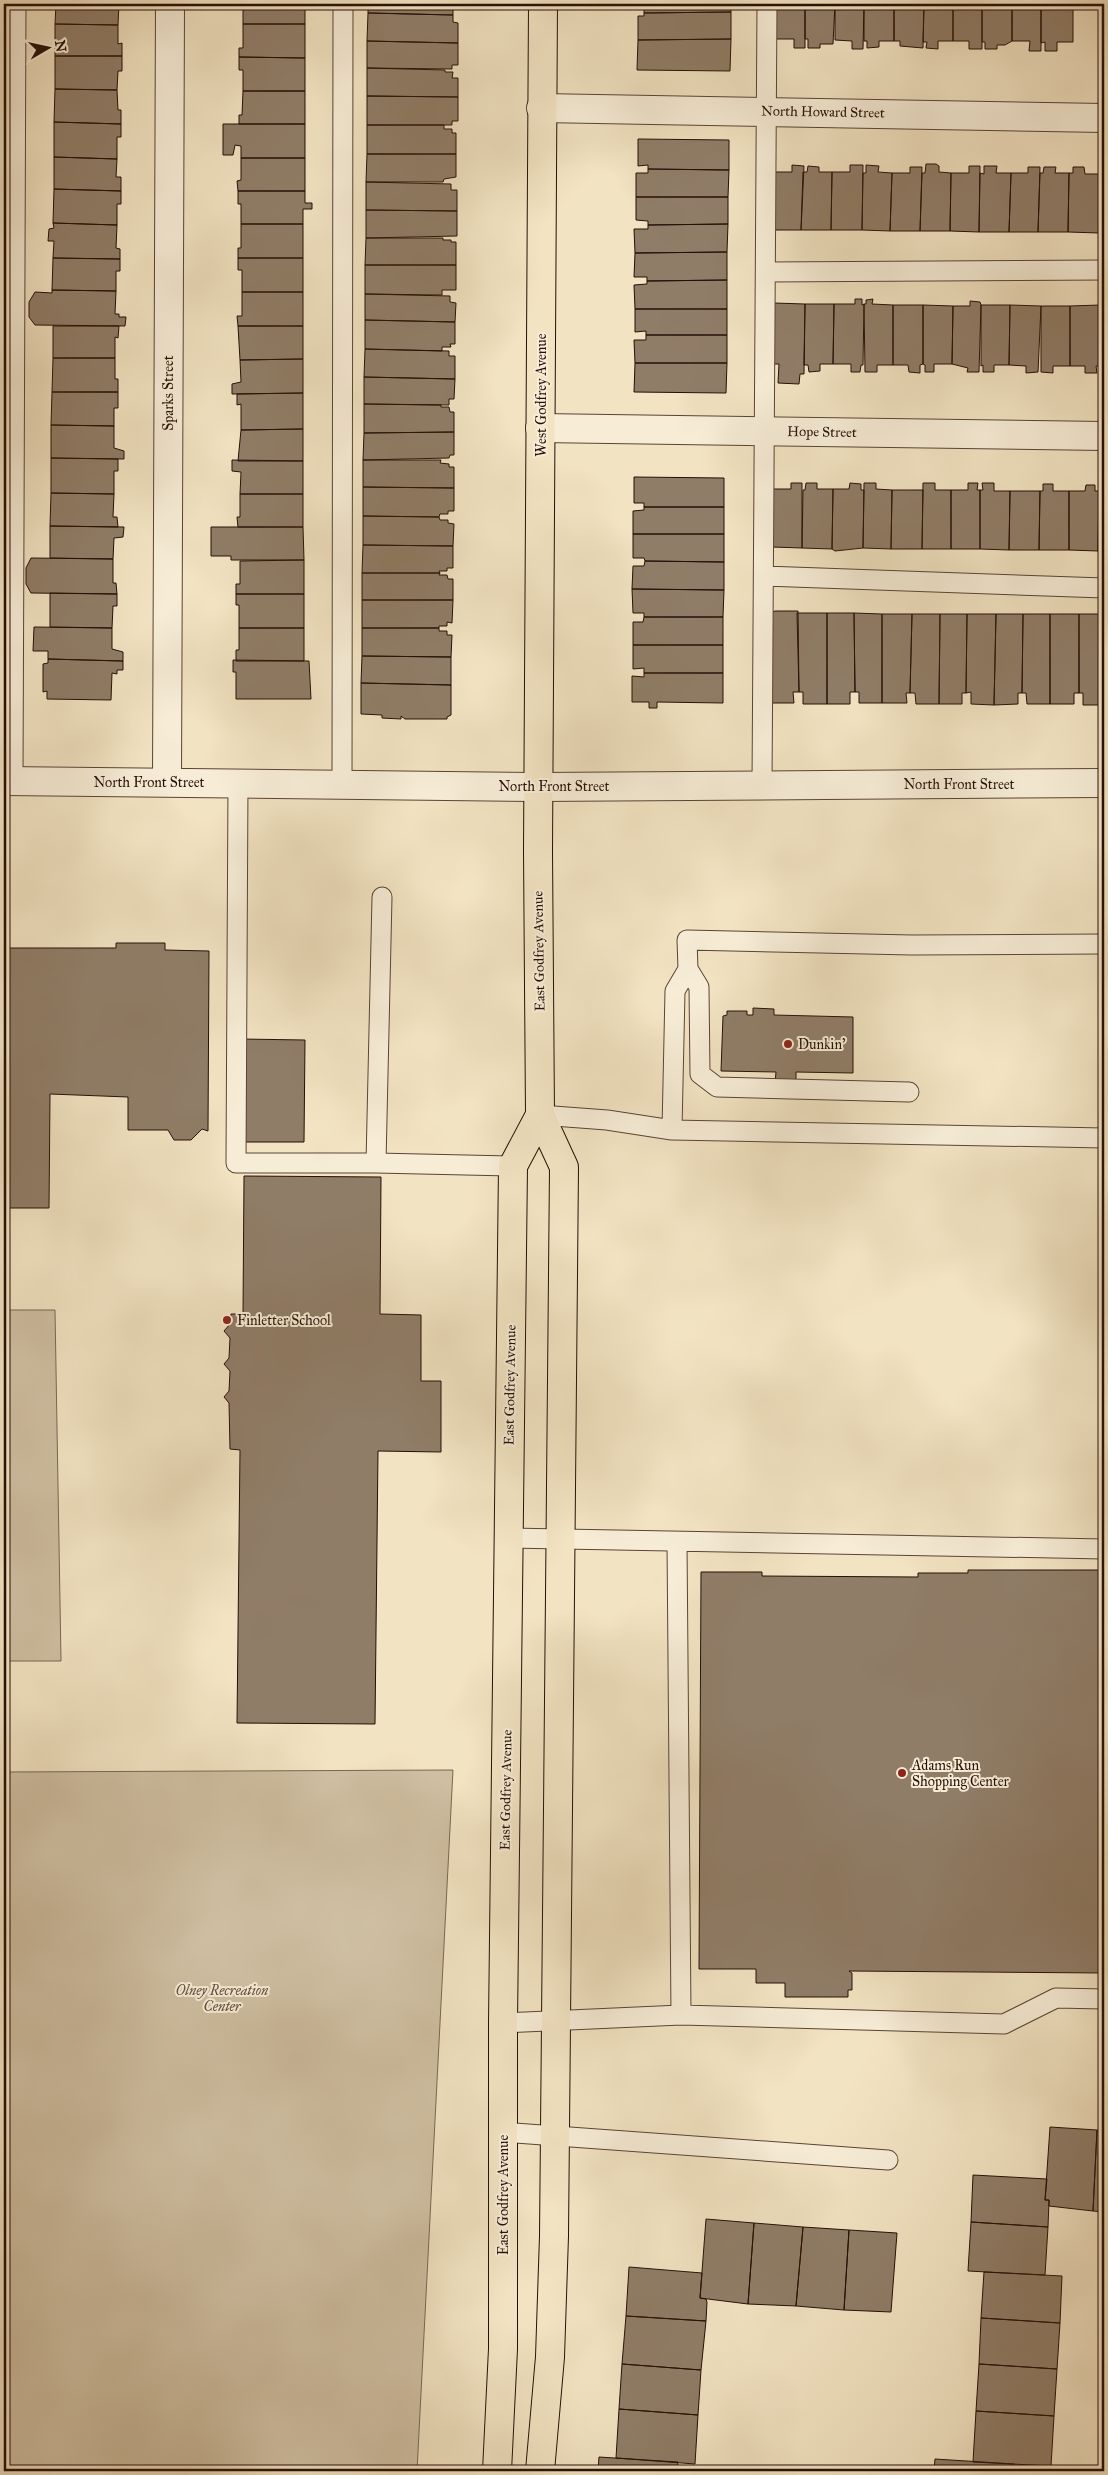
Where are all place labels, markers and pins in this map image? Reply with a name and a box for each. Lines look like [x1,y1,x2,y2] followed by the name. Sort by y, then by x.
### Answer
[798,1036,846,1053] place label: Dunkin'
[782,1038,794,1050] marker: Dunkin'
[237,1312,331,1329] place label: Finletter School
[221,1314,233,1326] marker: Finletter School
[911,1757,1010,1790] place label: Adams Run Shopping Center
[896,1767,908,1779] marker: Adams Run Shopping Center

